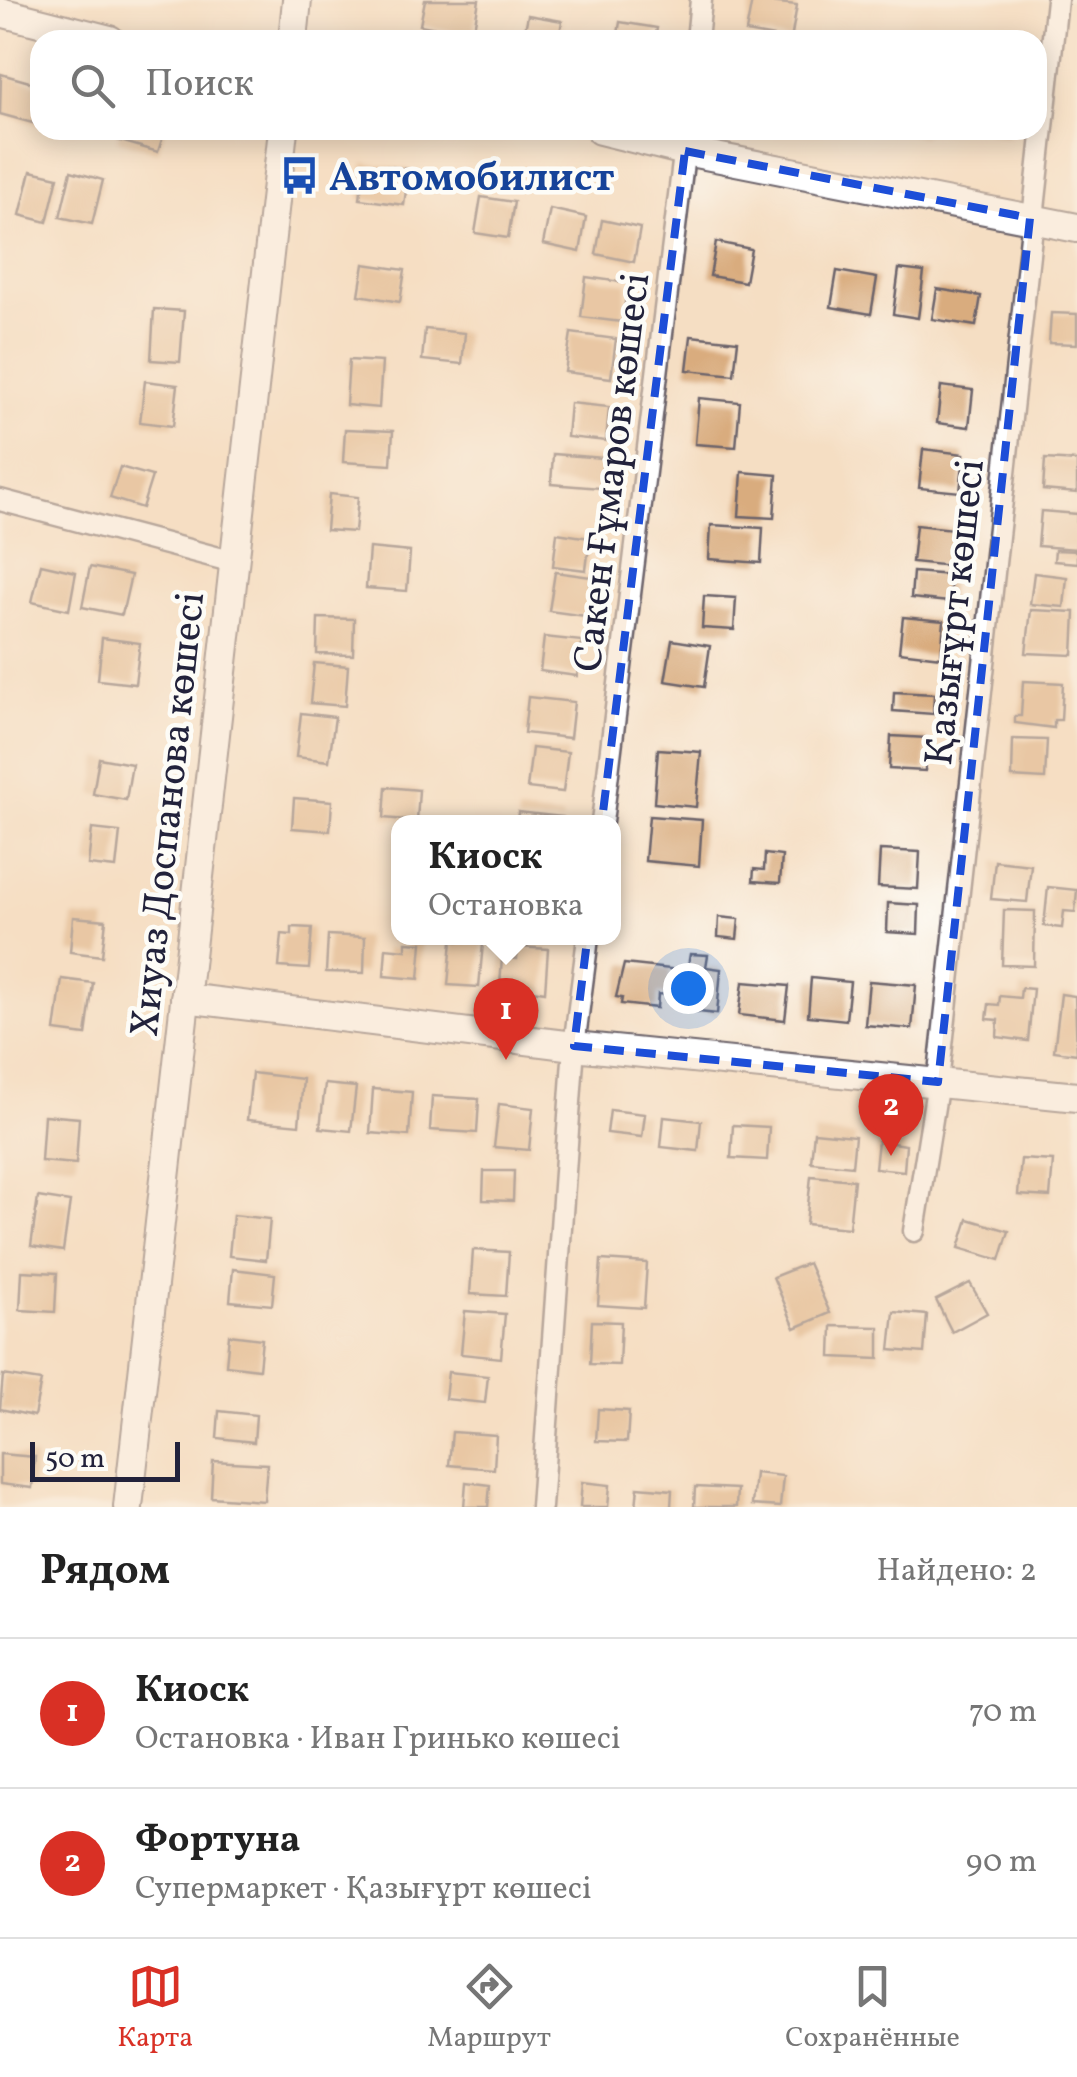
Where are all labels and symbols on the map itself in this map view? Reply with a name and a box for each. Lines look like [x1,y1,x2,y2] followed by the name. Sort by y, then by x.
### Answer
[329,152,615,208] place label: Автомобилист
[278,155,320,197] bus stop icon: Автомобилист
[562,270,666,675] street label: Сакен Ғұмаров көшесі
[913,456,1001,768] street label: Қазығұрт көшесі
[119,589,221,1040] street label: Хиуаз Доспанова көшесі
[663,963,714,1014] your location
[474,978,538,1060] pin: 1
[858,1074,924,1156] pin: 2
[30,1437,180,1482] scale bar

